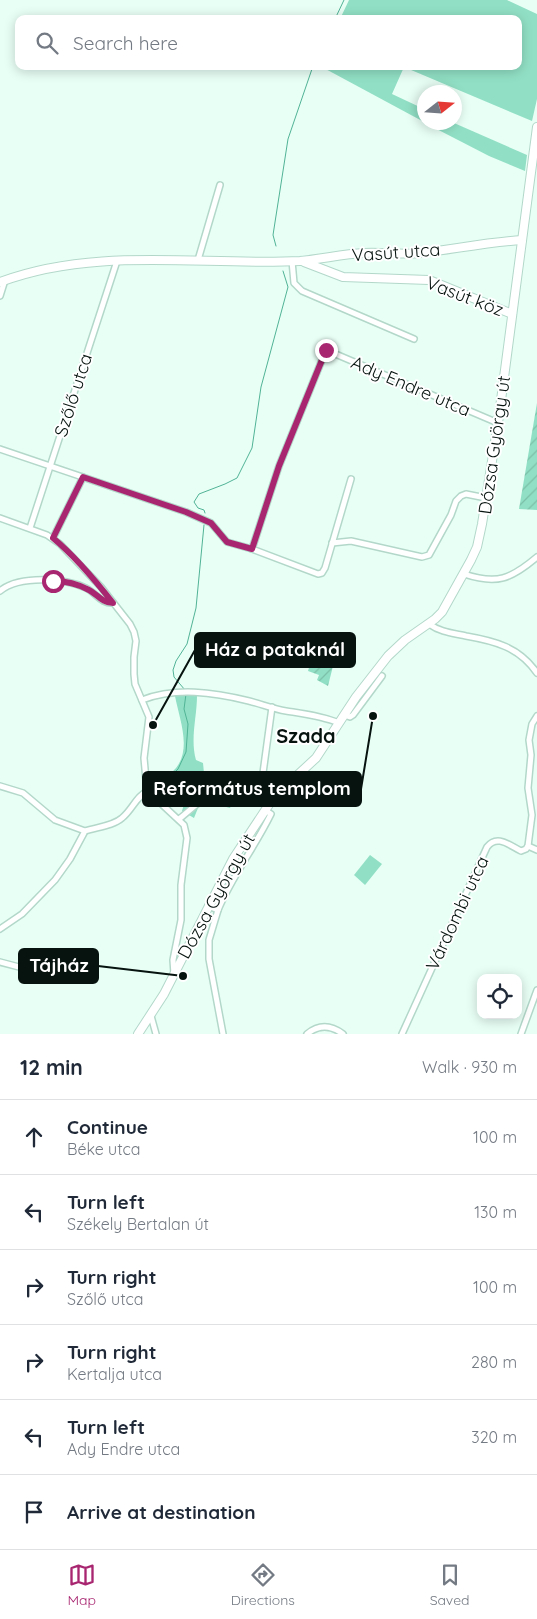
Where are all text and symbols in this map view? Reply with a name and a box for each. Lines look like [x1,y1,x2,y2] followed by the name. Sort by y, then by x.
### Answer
[15,15,522,70] search box
[33,29,61,57] icon: search
[73,31,178,55] text: Search here
[417,85,462,130] north arrow
[351,237,441,267] street label: Vasút utca
[423,271,507,321] street label: Vasút köz
[315,339,338,362] route end
[49,351,97,439] street label: Szőlő utca
[348,351,474,421] street label: Ady Endre utca
[473,374,515,516] street label: Dózsa György út
[42,570,65,593] route start
[195,633,355,667] callout: Ház a pataknál
[205,637,345,661] text: Ház a pataknál
[276,723,336,748] district label: Szada
[143,772,361,806] callout: Református templom
[153,776,351,800] text: Református templom
[172,829,260,963] street label: Dózsa György út
[420,852,494,974] street label: Várdombi utca
[19,949,98,983] callout: Tájház
[29,953,89,977] text: Tájház
[477,974,522,1019] map controls
[477,974,522,1019] button: locate
[20,1054,83,1080] text: 12 min
[422,1057,517,1077] text: Walk · 930 m
[67,1115,148,1139] text: Continue
[20,1123,48,1151] icon: ahead
[473,1127,517,1147] text: 100 m
[67,1139,141,1159] text: Béke utca
[67,1190,145,1214] text: Turn left
[20,1198,48,1226] icon: left
[474,1202,517,1222] text: 130 m
[67,1214,209,1234] text: Székely Bertalan út
[67,1265,156,1289] text: Turn right
[20,1273,48,1301] icon: right
[473,1277,517,1297] text: 100 m
[67,1289,143,1309] text: Szőlő utca
[67,1340,156,1364] text: Turn right
[20,1348,48,1376] icon: right
[471,1352,517,1372] text: 280 m
[67,1364,162,1384] text: Kertalja utca
[67,1415,145,1439] text: Turn left
[20,1423,48,1451] icon: left
[471,1427,517,1447] text: 320 m
[67,1439,180,1459] text: Ady Endre utca
[20,1498,48,1526] icon: arrive
[67,1500,256,1524] text: Arrive at destination
[67,1561,96,1609] tab: Map
[231,1561,295,1609] tab: Directions
[430,1561,470,1609] tab: Saved

